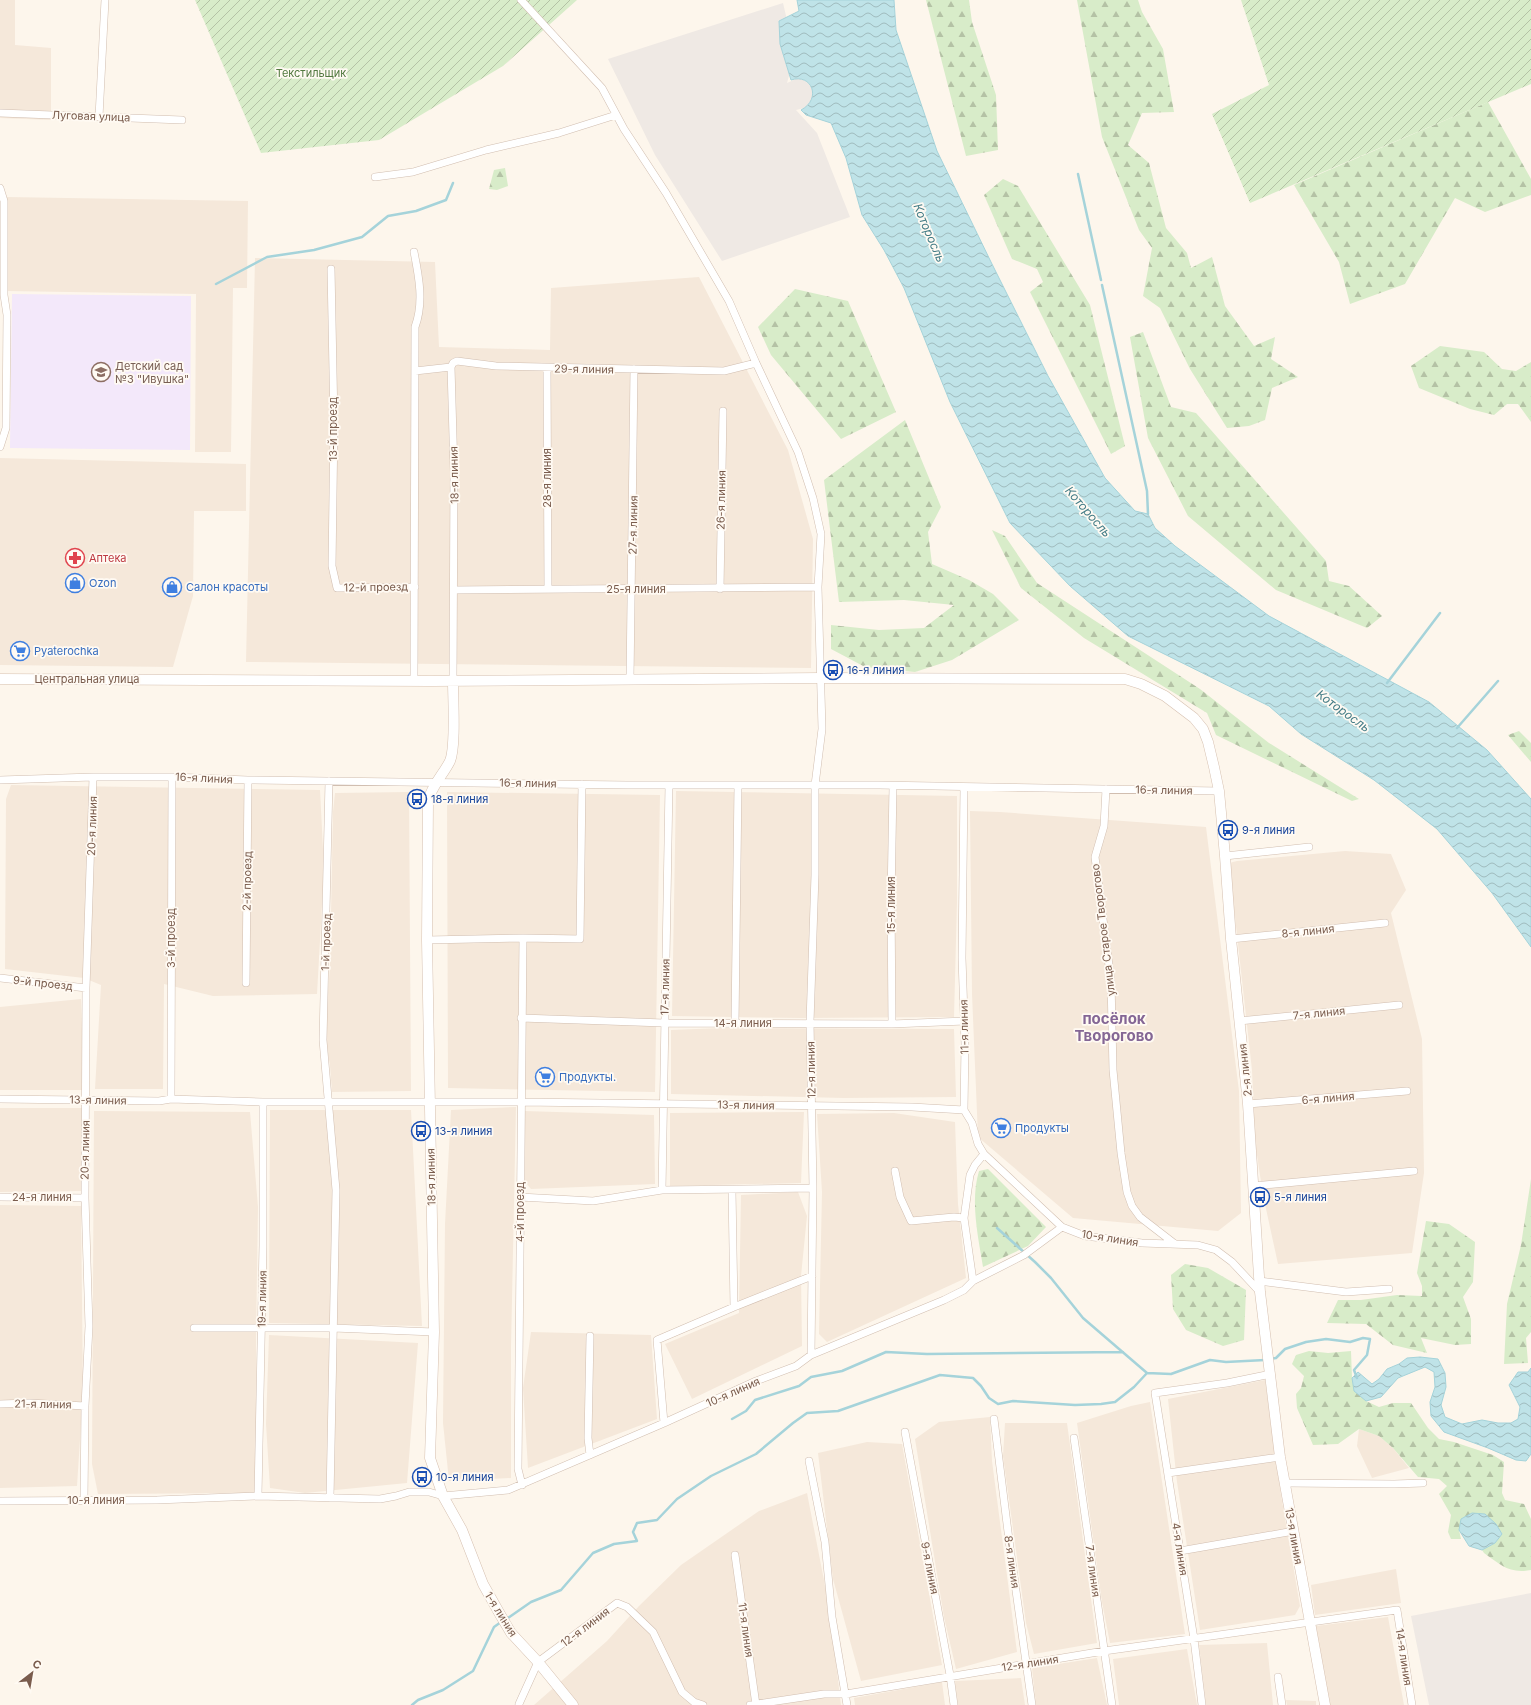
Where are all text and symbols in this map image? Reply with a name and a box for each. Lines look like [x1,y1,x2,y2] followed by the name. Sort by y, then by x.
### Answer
[276,66,346,80] park label: Текстильщик
[52,108,130,124] street label: Луговая улица
[910,201,949,265] water label: Которосль
[115,359,189,386] place label: Детский сад №3 "Ивушка"
[90,361,112,383] school or university icon: Детский сад №3 "Ивушка"
[554,361,614,377] street label: 29-я линия
[326,397,340,461] street label: 13-й проезд
[446,446,462,504] street label: 18-я линия
[540,448,554,508] street label: 28-я линия
[713,470,729,530] street label: 26-я линия
[1062,483,1115,540] water label: Которосль
[625,495,641,555] street label: 27-я линия
[64,547,86,569] pharmacy icon: Аптека
[89,551,127,565] place label: Аптека
[64,572,86,594] shop icon: Ozon
[89,576,116,590] place label: Ozon
[161,576,183,598] shop icon: Салон красоты
[344,579,408,595] street label: 12-й проезд
[186,580,268,594] place label: Салон красоты
[606,582,666,596] street label: 25-я линия
[9,640,31,662] supermarket icon: Pyaterochka
[34,644,99,658] place label: Pyaterochka
[822,659,844,681] bus stop icon: 16-я линия
[847,663,904,677] place label: 16-я линия
[35,672,139,686] street label: Центральная улица
[1314,686,1373,735] water label: Которосль
[175,770,233,786] street label: 16-я линия
[499,775,557,791] street label: 16-я линия
[1135,782,1193,798] street label: 16-я линия
[406,788,428,810] bus stop icon: 18-я линия
[431,792,488,806] place label: 18-я линия
[84,796,100,856] street label: 20-я линия
[1217,819,1239,841] bus stop icon: 9-я линия
[1242,823,1295,837] place label: 9-я линия
[239,851,255,911] street label: 2-й проезд
[1088,863,1118,997] street label: улица Старое Творогово
[884,876,898,934] street label: 15-я линия
[164,908,178,968] street label: 3-й проезд
[318,913,334,971] street label: 1-й проезд
[1281,921,1335,941] street label: 8-я линия
[658,958,672,1016] street label: 17-я линия
[12,973,74,993] street label: 9-й проезд
[957,999,971,1055] street label: 11-я линия
[1292,1003,1346,1023] street label: 7-я линия
[1074,1009,1154,1045] district label: посёлок Творогово
[714,1016,772,1030] street label: 14-я линия
[804,1041,818,1099] street label: 12-я линия
[1235,1043,1255,1097] street label: 2-я линия
[534,1066,556,1088] supermarket icon: Продукты.
[559,1070,616,1084] place label: Продукты.
[1301,1089,1355,1107] street label: 6-я линия
[69,1092,127,1108] street label: 13-я линия
[717,1097,775,1113] street label: 13-я линия
[990,1117,1012,1139] supermarket icon: Продукты
[77,1120,93,1180] street label: 20-я линия
[410,1120,432,1142] bus stop icon: 13-я линия
[1015,1121,1069,1135] place label: Продукты
[435,1124,492,1138] place label: 13-я линия
[423,1148,439,1206] street label: 18-я линия
[513,1182,527,1242] street label: 4-й проезд
[1249,1186,1271,1208] bus stop icon: 5-я линия
[12,1190,72,1204] street label: 24-я линия
[1274,1190,1327,1204] place label: 5-я линия
[1080,1227,1140,1249] street label: 10-я линия
[254,1270,270,1328] street label: 19-я линия
[704,1374,762,1410] street label: 10-я линия
[14,1397,72,1411] street label: 21-я линия
[411,1466,433,1488] bus stop icon: 10-я линия
[436,1470,494,1484] place label: 10-я линия
[67,1493,125,1507] street label: 10-я линия
[1282,1506,1306,1566] street label: 13-я линия
[1169,1522,1191,1576] street label: 4-я линия
[1001,1535,1023,1589] street label: 8-я линия
[918,1541,942,1595] street label: 9-я линия
[1082,1544,1104,1598] street label: 7-я линия
[482,1589,520,1639] street label: 1-я линия
[735,1602,757,1658] street label: 11-я линия
[558,1604,612,1650] street label: 12-я линия
[1393,1627,1415,1687] street label: 14-я линия
[1001,1652,1059,1674] street label: 12-я линия
[12,1653,52,1693] north arrow
[30,1656,44,1673] text: С

